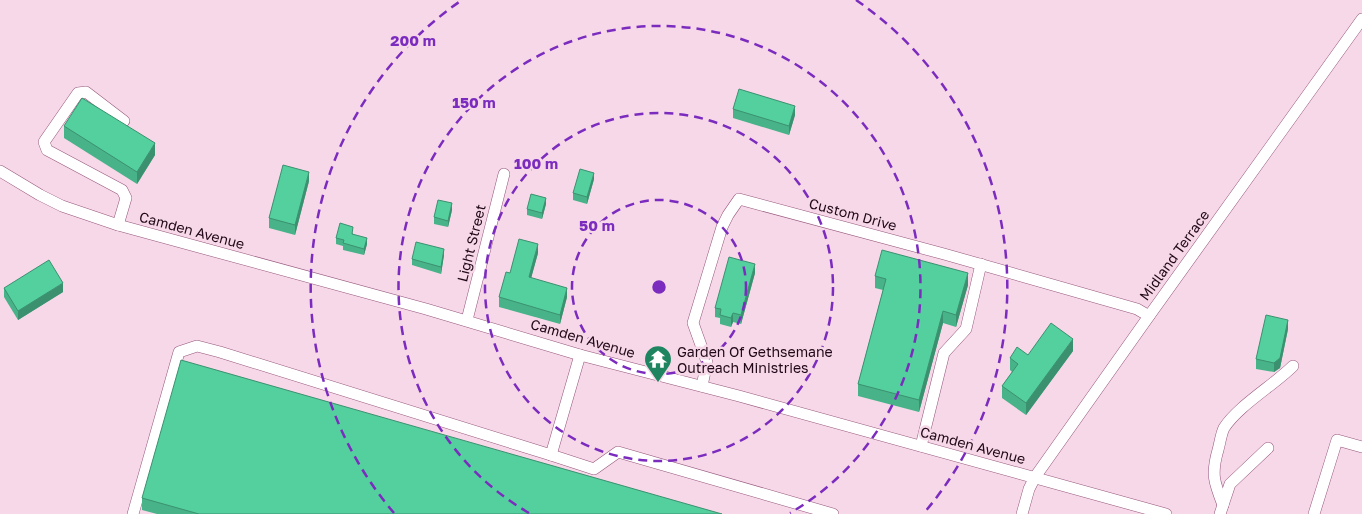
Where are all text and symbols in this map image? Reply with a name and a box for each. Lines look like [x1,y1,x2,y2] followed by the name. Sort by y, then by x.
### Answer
[390,31,436,49] text: 200 m
[452,93,496,111] text: 150 m
[514,154,558,172] text: 100 m
[807,194,899,234] street label: Custom Drive
[453,202,489,284] street label: Light Street
[1136,207,1212,303] street label: Midland Terrace
[138,208,246,252] street label: Camden Avenue
[579,216,615,234] text: 50 m
[650,278,668,296] centre of rings
[529,315,637,361] street label: Camden Avenue
[677,343,833,376] place label: Garden Of Gethsemane Outreach Ministries
[643,344,673,383] temple icon: Garden Of Gethsemane Outreach Ministries
[919,423,1027,467] street label: Camden Avenue

